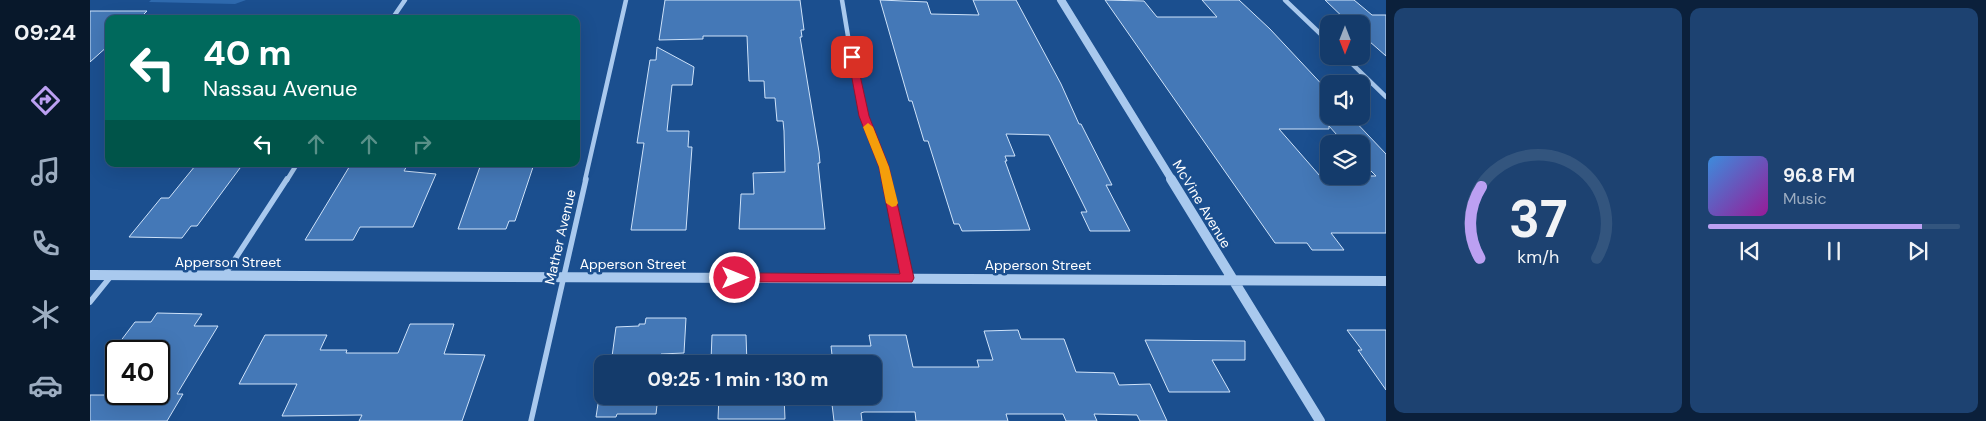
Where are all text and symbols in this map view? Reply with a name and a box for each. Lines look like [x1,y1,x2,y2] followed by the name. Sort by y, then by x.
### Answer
[1320,15,1370,65] north arrow
[1320,15,1370,185] map controls
[14,18,76,47] text: 09:24
[203,30,292,76] text: 40 m
[120,35,185,100] icon: left
[831,36,873,78] pin
[838,43,866,71] icon: arrive
[203,74,357,103] text: Nassau Avenue
[1320,75,1370,125] button: sound
[28,83,63,118] icon: directions
[249,130,277,158] icon: left
[302,130,330,158] icon: ahead
[355,130,383,158] icon: ahead
[408,130,436,158] icon: right
[1320,135,1370,185] button: layers
[28,154,63,189] icon: music
[1169,157,1235,251] street label: McVine Avenue
[1783,163,1855,188] text: 96.8 FM
[1509,185,1567,253] text: 37
[540,188,580,286] street label: Mather Avenue
[1783,188,1827,209] text: Music
[28,226,63,261] icon: phone
[1736,237,1764,265] icon: previous
[1820,237,1848,265] icon: pause
[1904,237,1932,265] icon: next
[1517,245,1559,269] text: km/h
[708,251,760,303] position arrow
[175,253,281,271] street label: Apperson Street
[580,255,686,273] street label: Apperson Street
[985,256,1091,274] street label: Apperson Street
[28,297,63,332] icon: climate
[105,340,170,405] speed limit sign: 40
[648,367,828,392] text: 09:25 · 1 min · 130 m
[28,368,63,403] icon: car

